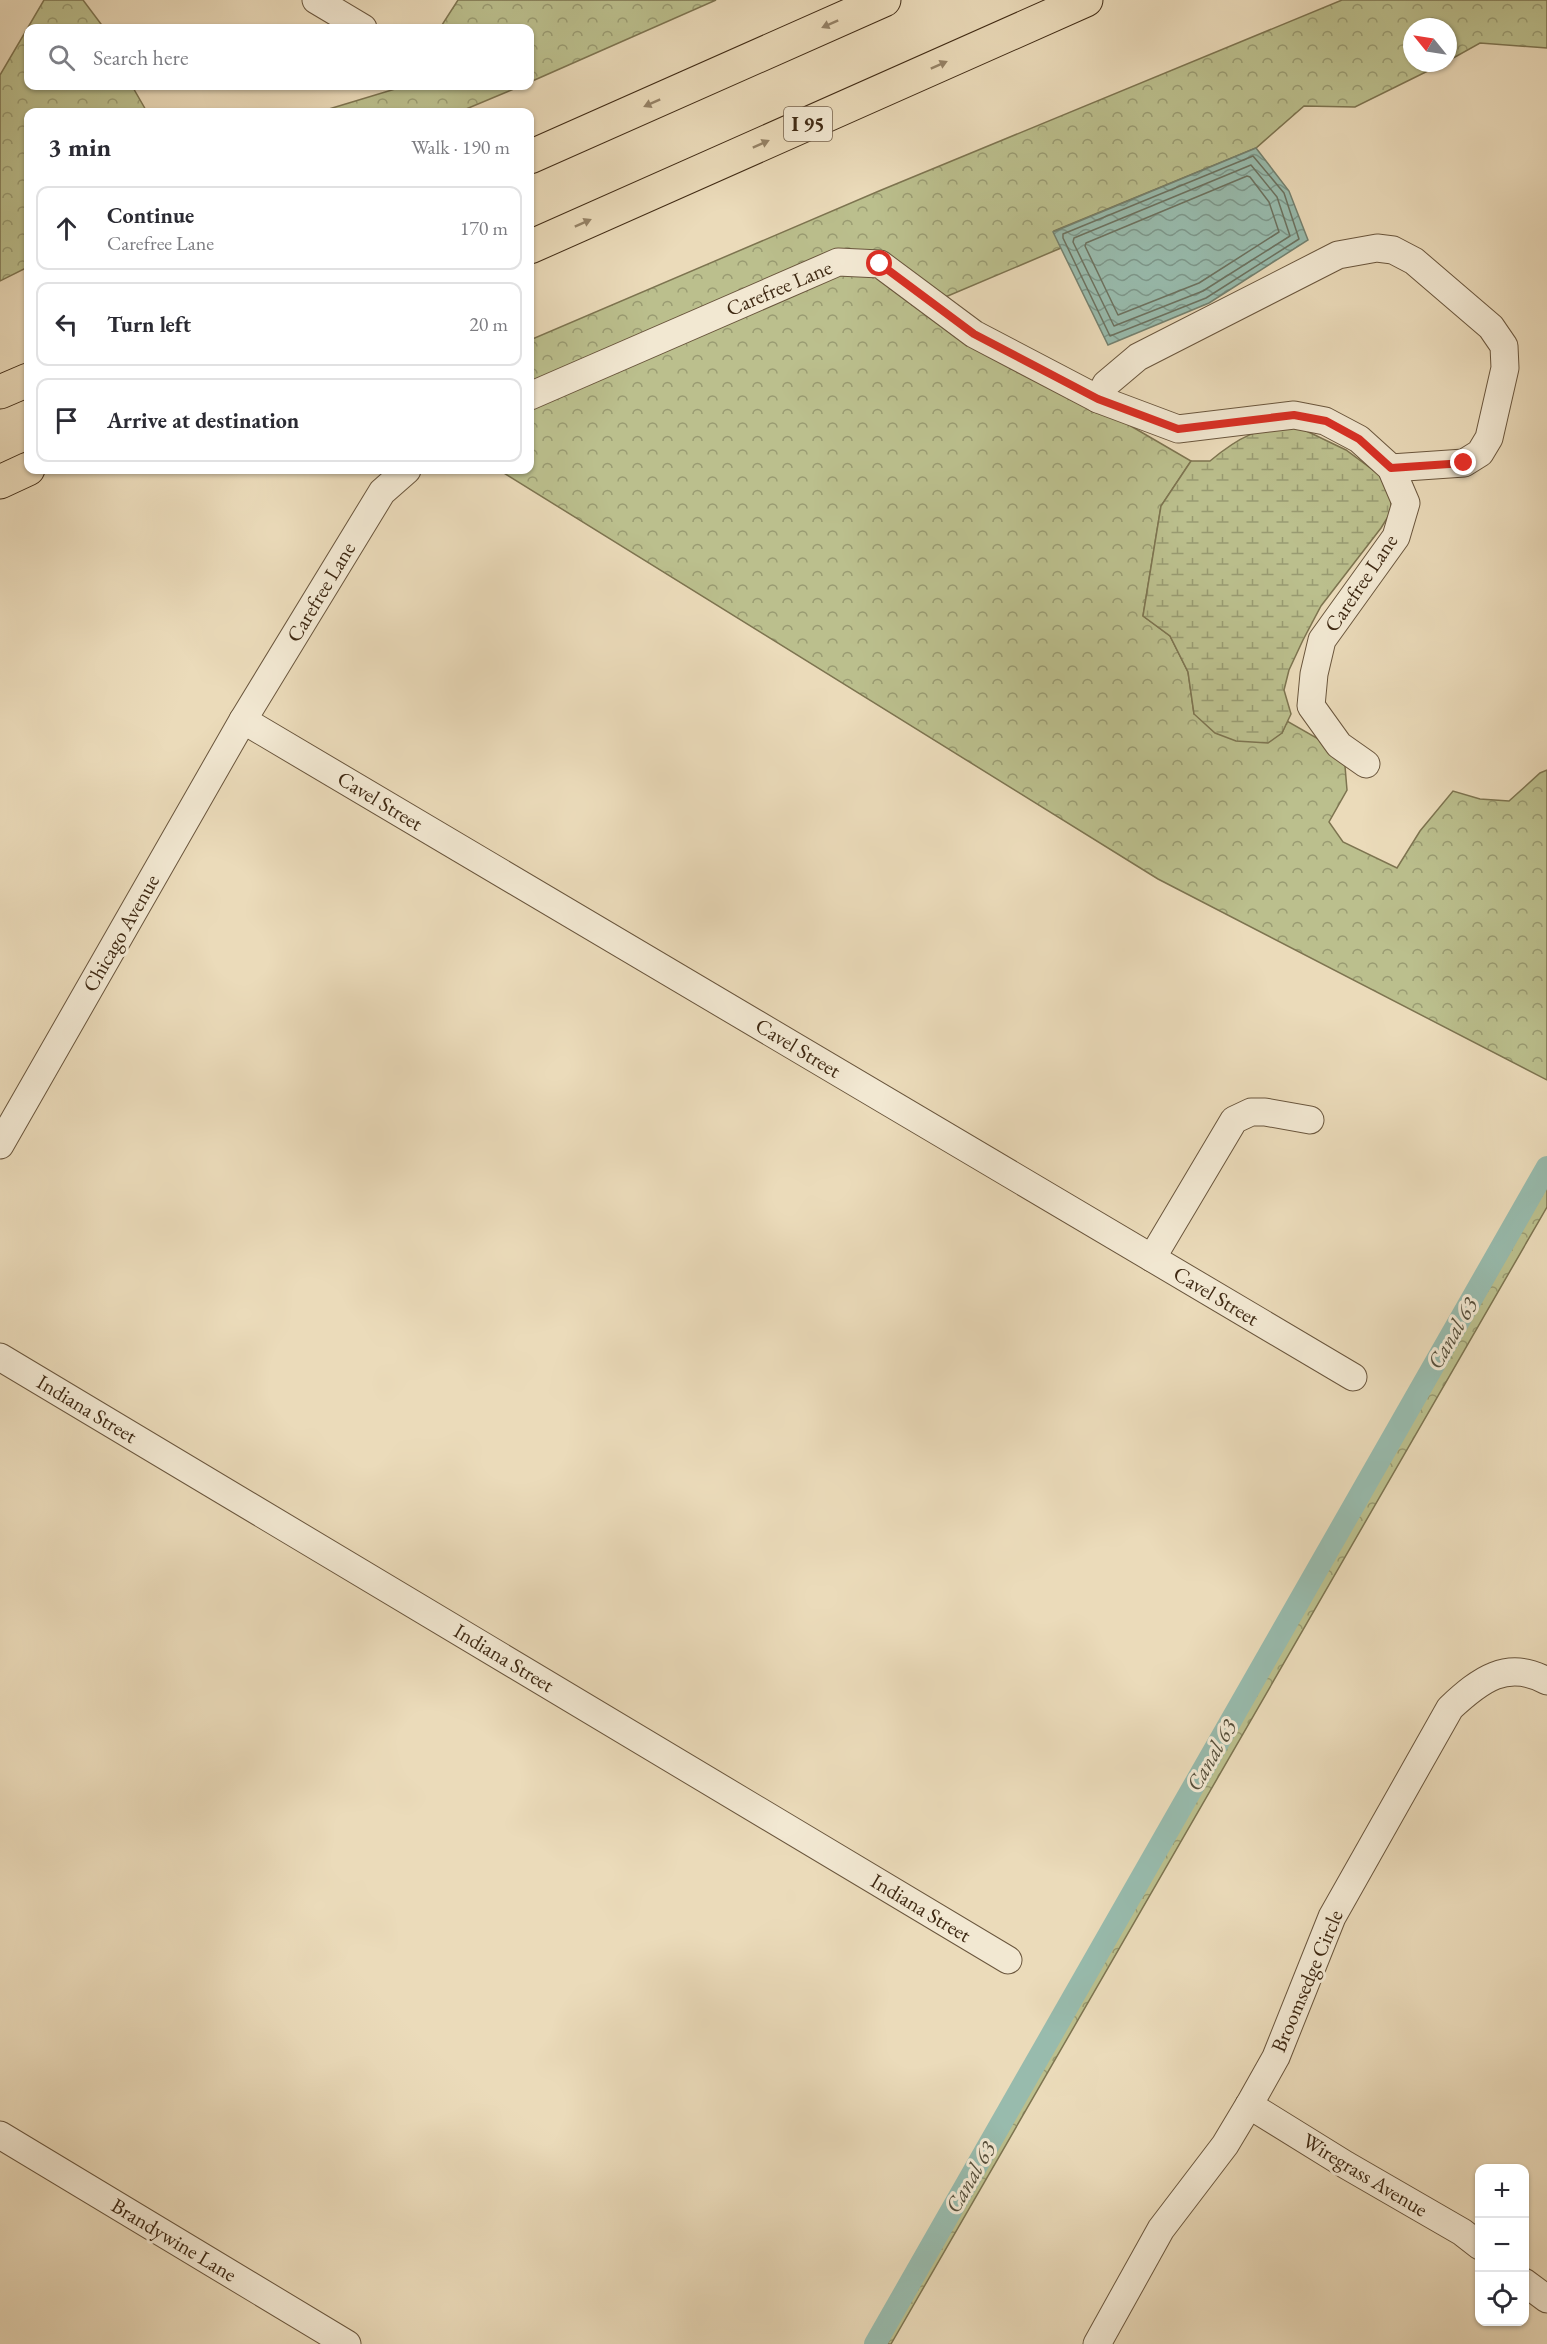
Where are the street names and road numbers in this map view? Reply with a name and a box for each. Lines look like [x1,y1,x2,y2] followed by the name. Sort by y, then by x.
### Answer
[784,107,832,141] road number: I 95
[722,253,836,322] street label: Carefree Lane
[1318,529,1403,637] street label: Carefree Lane
[280,537,361,647] street label: Carefree Lane
[333,765,428,837] street label: Cavel Street
[76,869,165,996] street label: Chicago Avenue
[751,1012,846,1084] street label: Cavel Street
[1169,1260,1264,1332] street label: Cavel Street
[32,1368,143,1449] street label: Indiana Street
[449,1617,560,1698] street label: Indiana Street
[866,1867,977,1948] street label: Indiana Street
[1264,1905,1349,2056] street label: Broomsedge Circle
[1298,2127,1433,2223] street label: Wiregrass Avenue
[107,2192,242,2288] street label: Brandywine Lane

